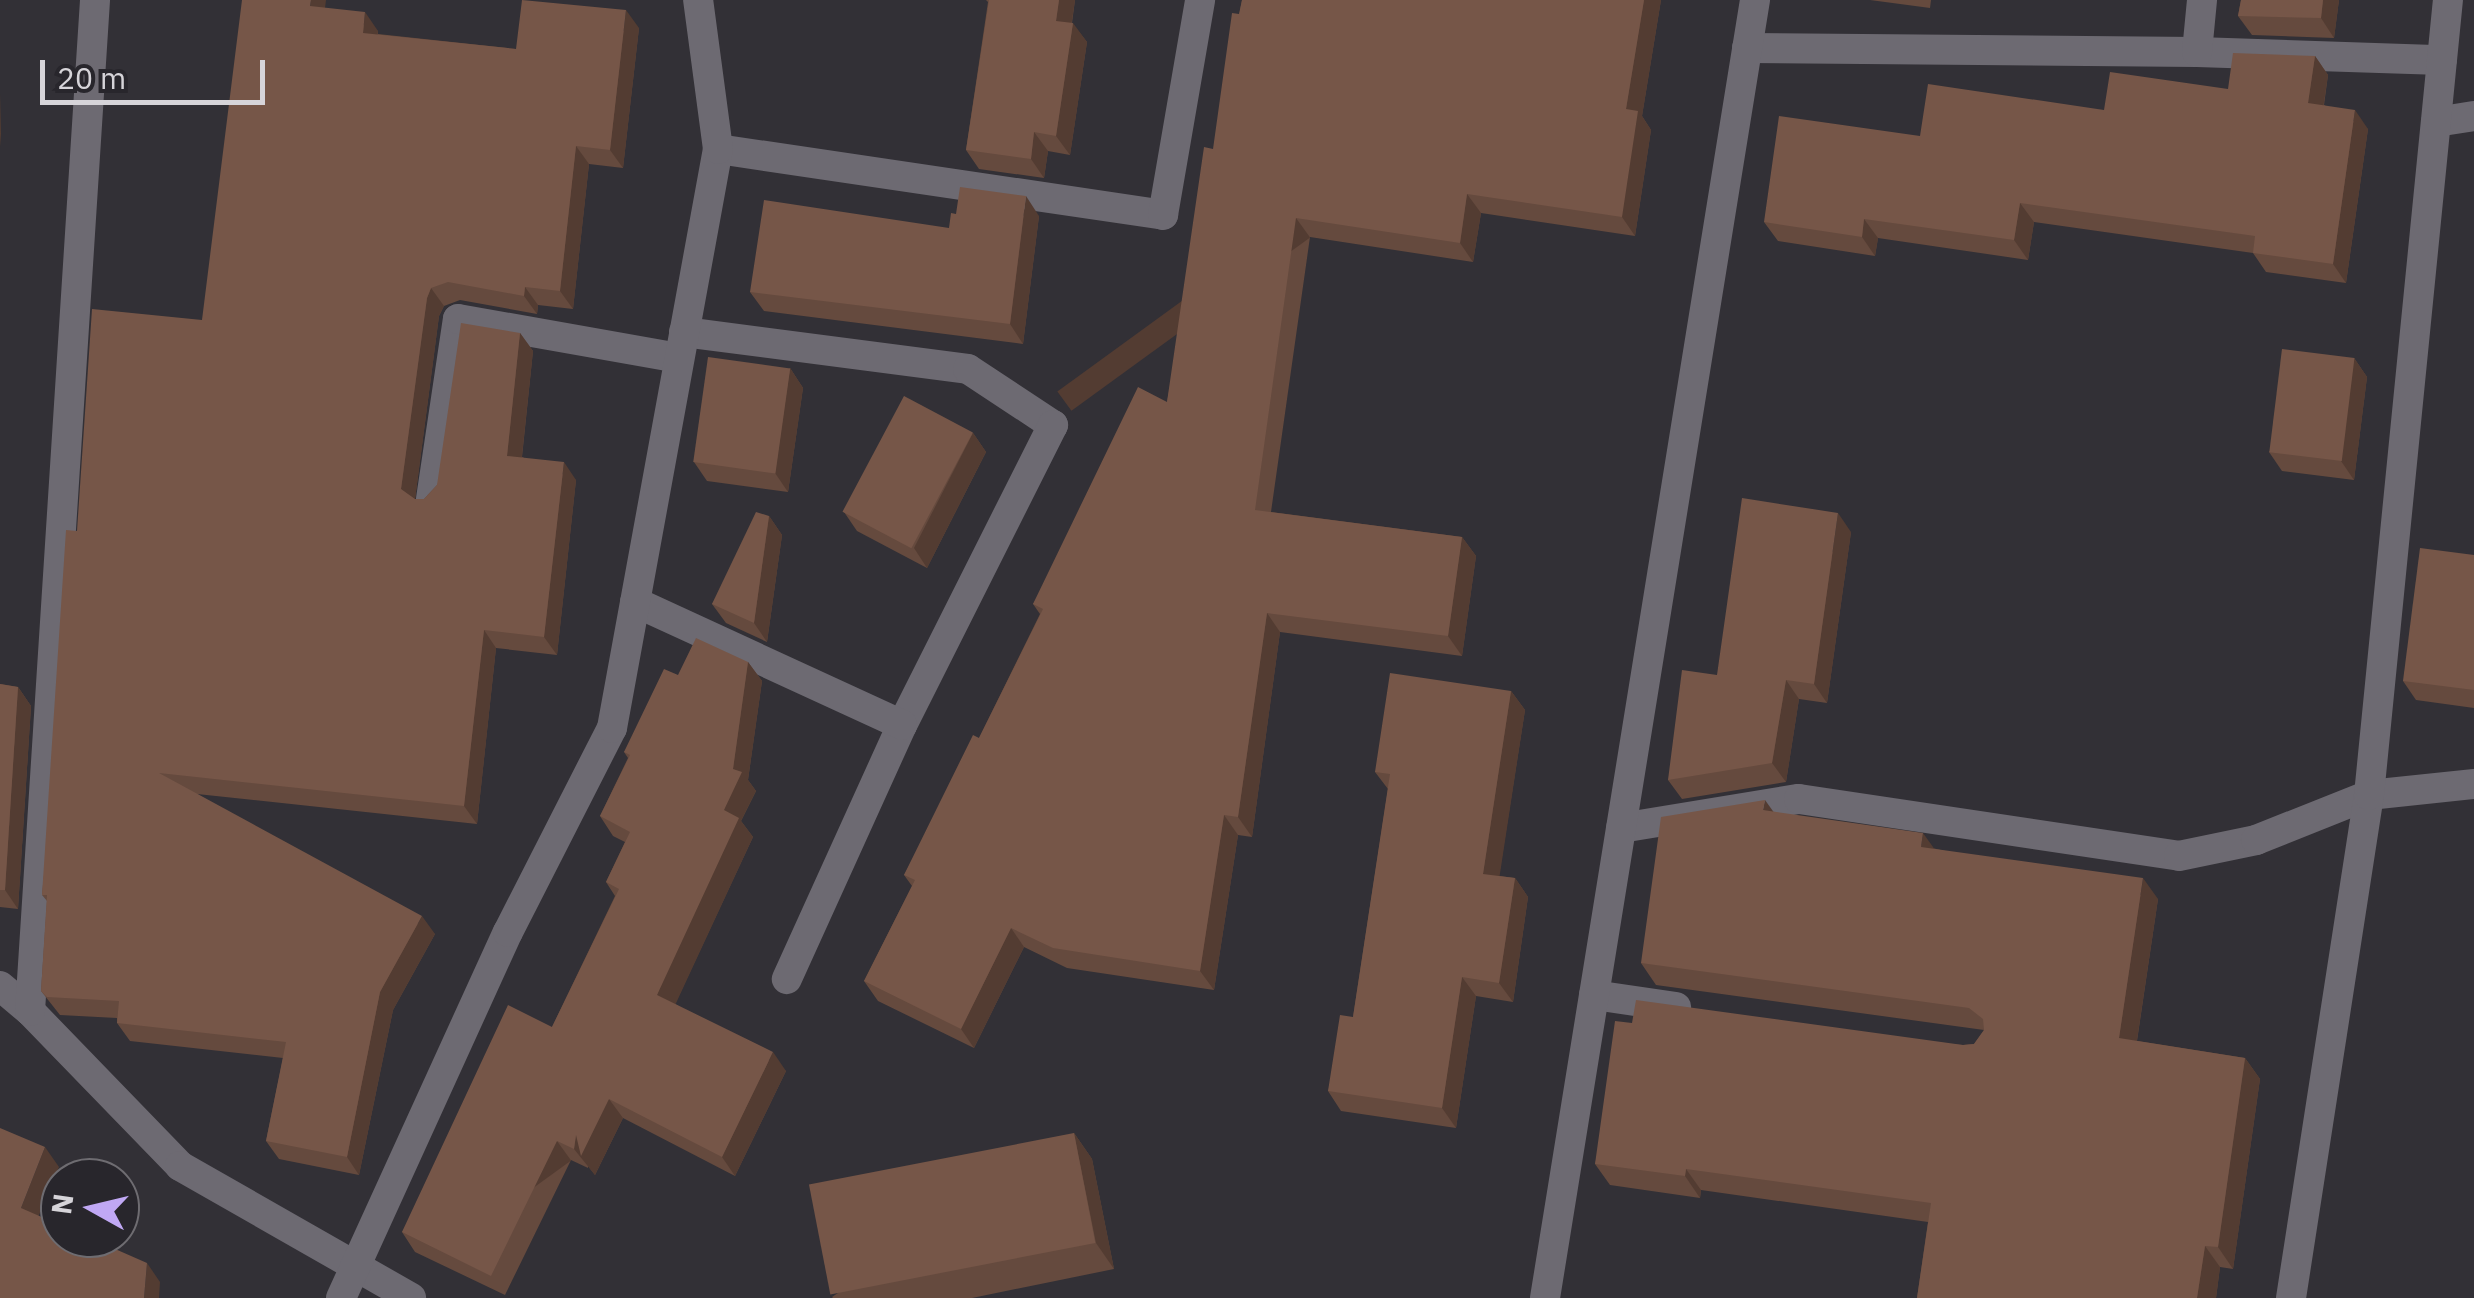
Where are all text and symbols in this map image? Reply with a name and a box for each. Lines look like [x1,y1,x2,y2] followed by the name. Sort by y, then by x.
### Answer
[45,40,270,102] scale bar
[57,58,126,97] text: 20 m
[40,1158,140,1258] north arrow
[42,1191,82,1217] text: N

